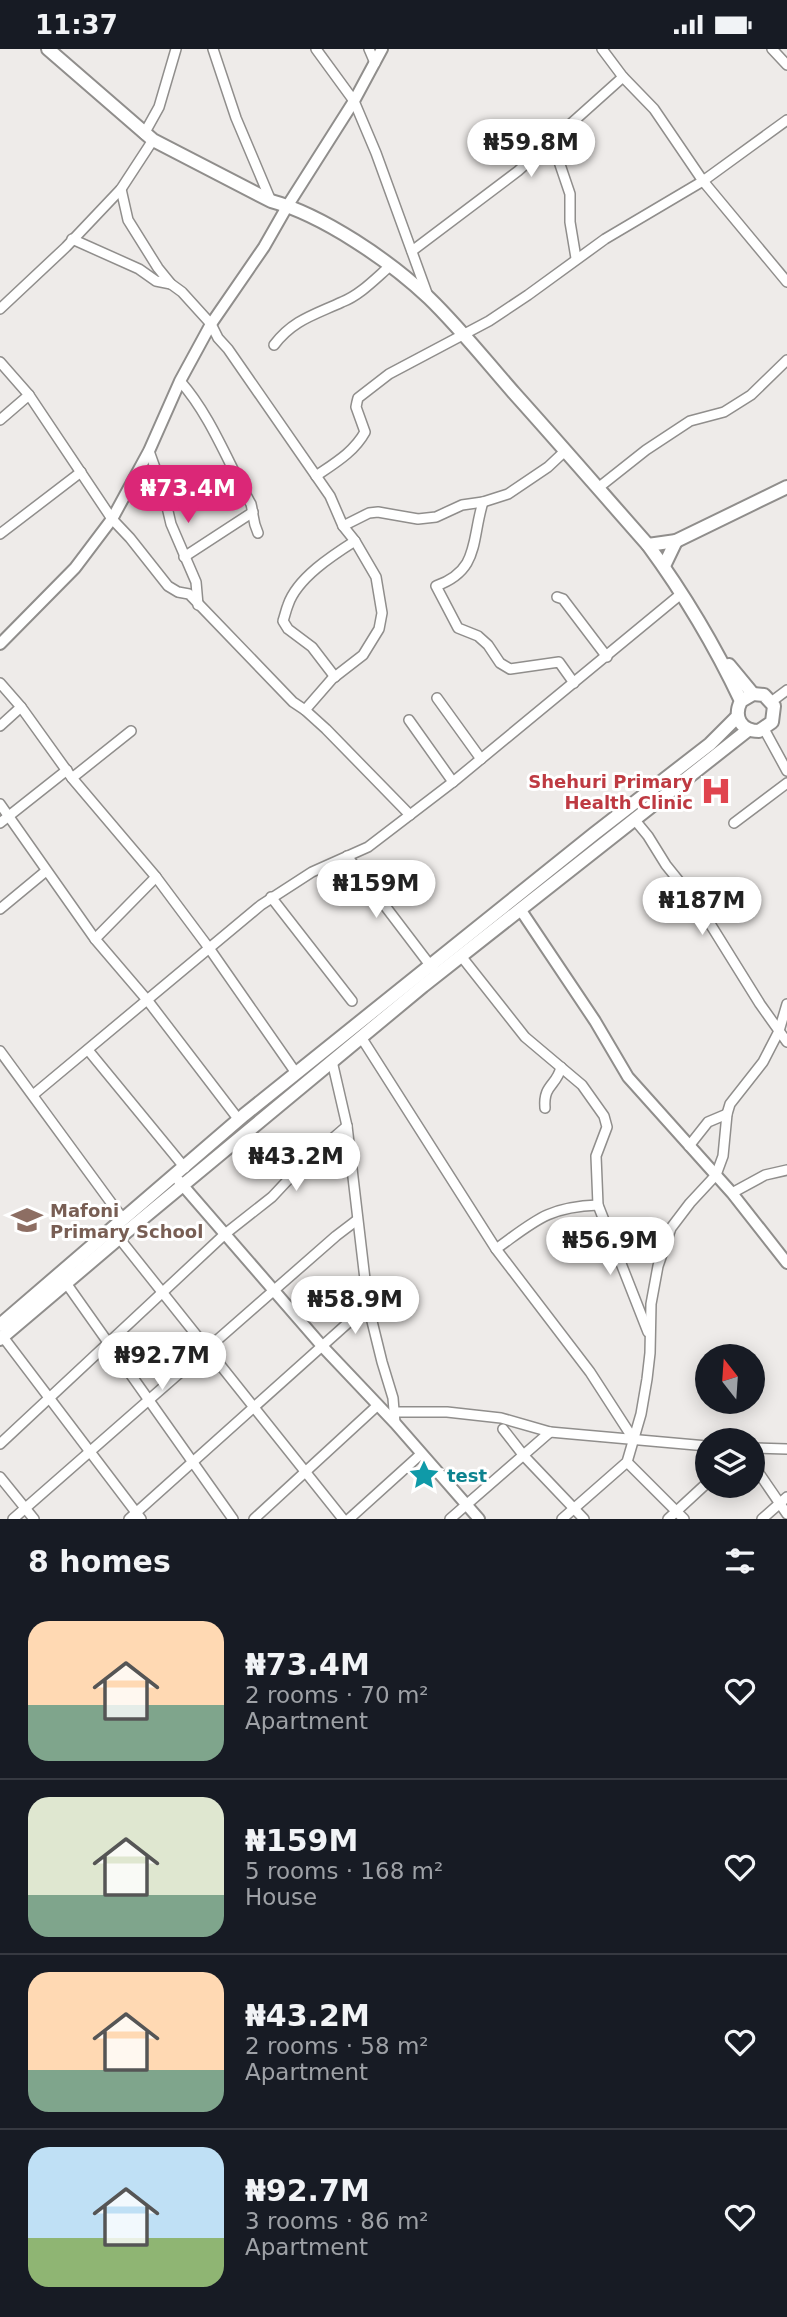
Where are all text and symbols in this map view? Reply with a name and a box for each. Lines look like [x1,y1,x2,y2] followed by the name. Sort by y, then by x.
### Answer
[35,10,118,40] text: 11:37
[474,120,588,179] pin: ₦59.8M
[483,129,579,155] text: ₦59.8M
[131,465,245,525] pin: ₦73.4M
[140,475,236,501] text: ₦73.4M
[528,771,693,813] place label: Shehuri Primary Health Clinic
[699,774,733,808] hospital icon: Shehuri Primary Health Clinic
[327,861,425,920] pin: ₦159M
[333,870,419,896] text: ₦159M
[653,877,751,937] pin: ₦187M
[659,887,745,913] text: ₦187M
[239,1133,353,1193] pin: ₦43.2M
[248,1143,344,1169] text: ₦43.2M
[50,1200,203,1242] place label: Mafoni Primary School
[10,1203,44,1237] school or university icon: Mafoni Primary School
[553,1217,667,1277] pin: ₦56.9M
[562,1227,658,1253] text: ₦56.9M
[298,1277,412,1336] pin: ₦58.9M
[307,1286,403,1312] text: ₦58.9M
[105,1333,219,1392] pin: ₦92.7M
[114,1342,210,1368] text: ₦92.7M
[695,1344,765,1414] north arrow
[695,1344,765,1498] map controls
[695,1428,765,1498] button: layers
[407,1458,441,1492] place icon: test
[447,1465,488,1486] place label: test
[721,1542,759,1580] icon: filters
[28,1544,171,1579] text: 8 homes
[245,1647,370,1682] text: ₦73.4M
[84,1649,168,1733] icon: home
[721,1672,759,1710] icon: heart
[245,1682,429,1708] text: 2 rooms · 70 m²
[245,1708,368,1734] text: Apartment
[245,1823,358,1858] text: ₦159M
[84,1825,168,1909] icon: home
[721,1848,759,1886] icon: heart
[245,1858,443,1884] text: 5 rooms · 168 m²
[245,1884,317,1910] text: House
[245,1998,370,2033] text: ₦43.2M
[84,2000,168,2084] icon: home
[721,2023,759,2061] icon: heart
[245,2033,429,2059] text: 2 rooms · 58 m²
[245,2059,368,2085] text: Apartment
[245,2173,370,2208] text: ₦92.7M
[84,2175,168,2259] icon: home
[721,2198,759,2236] icon: heart
[245,2208,429,2234] text: 3 rooms · 86 m²
[245,2234,368,2260] text: Apartment

